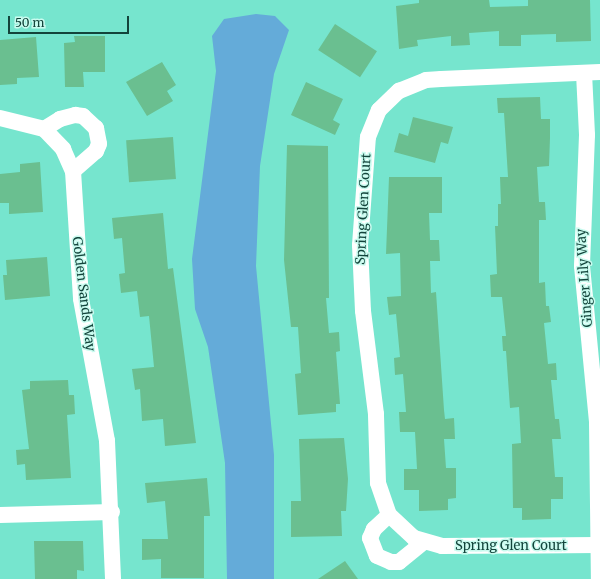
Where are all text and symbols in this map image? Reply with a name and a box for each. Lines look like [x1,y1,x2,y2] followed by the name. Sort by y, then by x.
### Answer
[10,8,131,34] scale bar
[15,15,44,30] text: 50 m
[353,153,375,265] street label: Spring Glen Court
[574,228,596,328] street label: Ginger Lily Way
[68,236,98,352] street label: Golden Sands Way
[455,538,567,554] street label: Spring Glen Court

